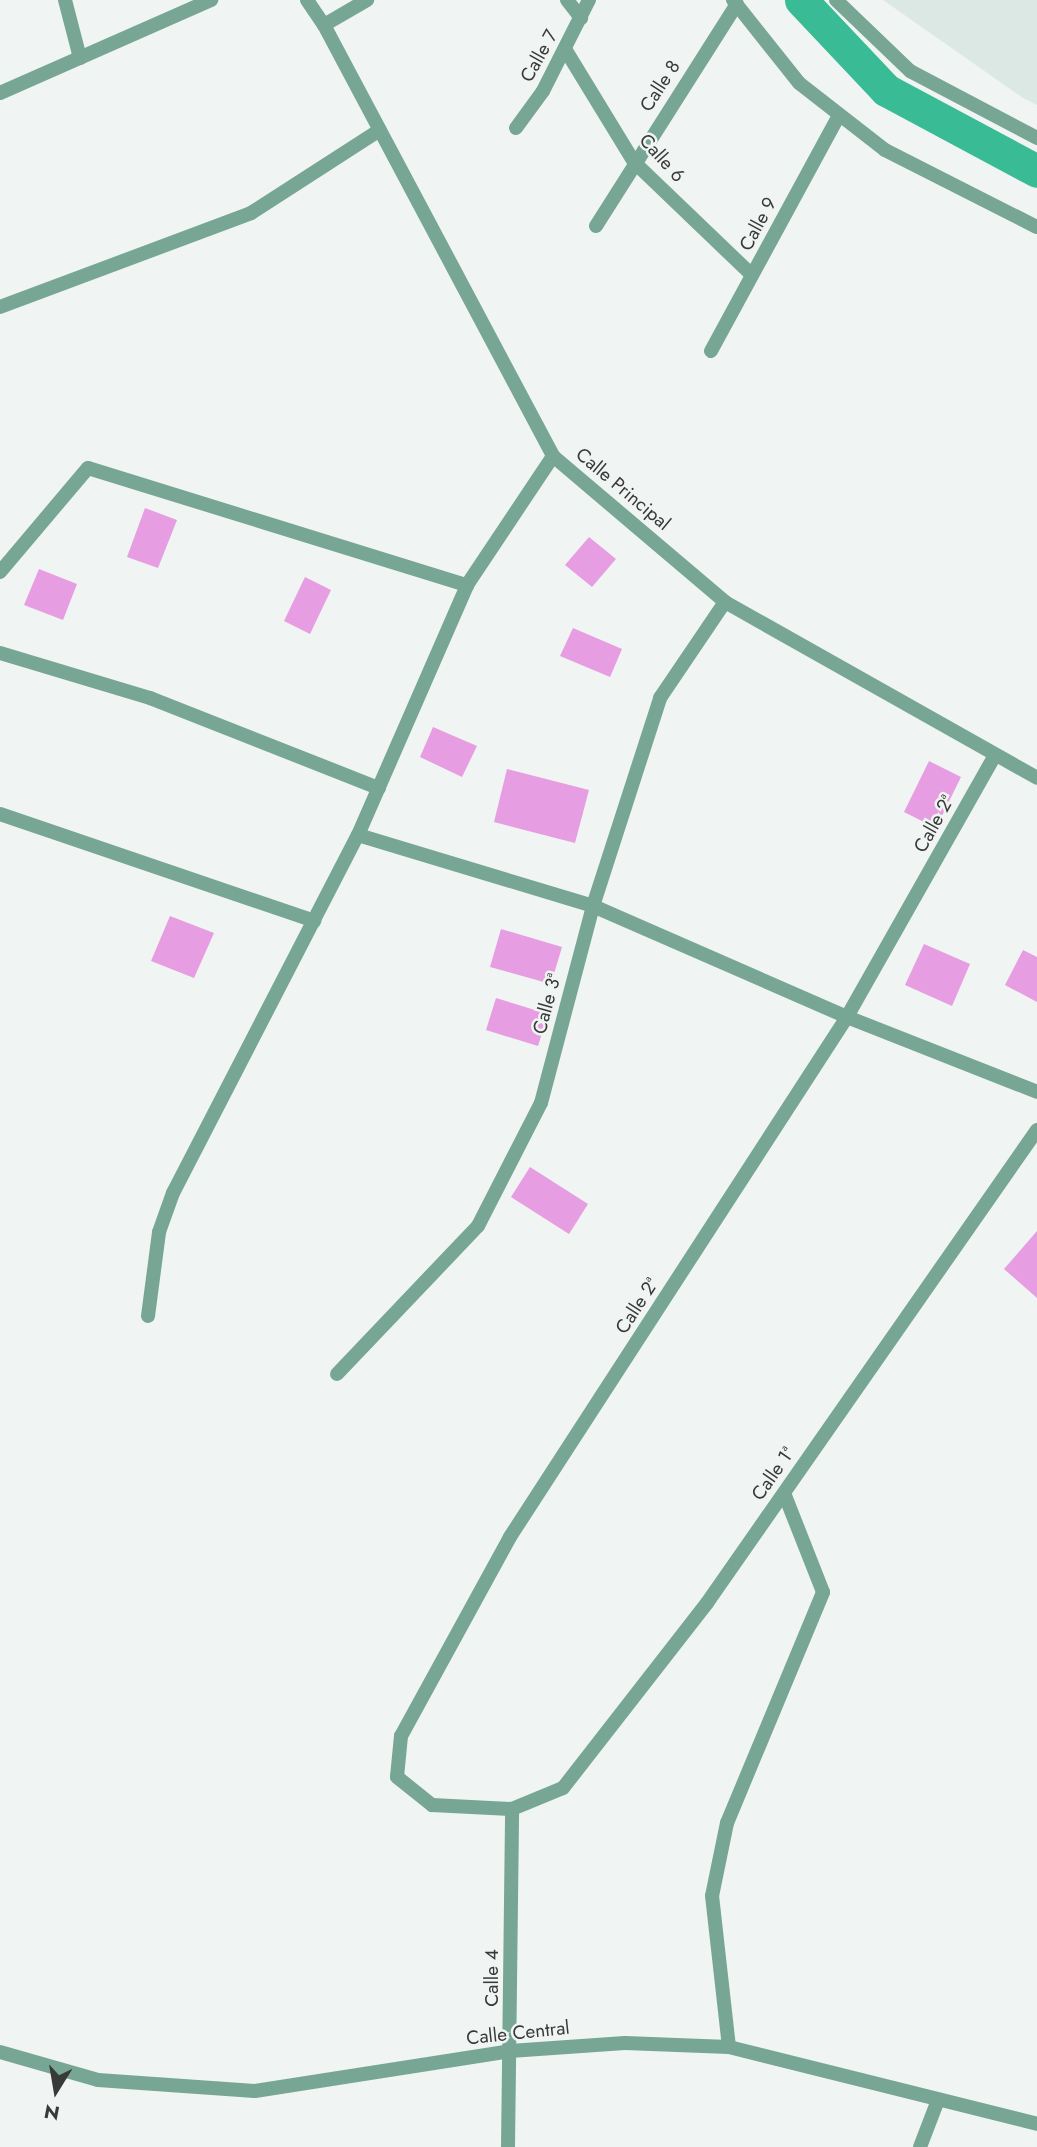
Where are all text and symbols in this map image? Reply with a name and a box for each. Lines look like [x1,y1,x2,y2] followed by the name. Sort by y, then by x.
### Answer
[515,26,563,86] street label: Calle 7
[635,56,685,116] street label: Calle 8
[634,129,690,187] street label: Calle 6
[734,193,782,255] street label: Calle 9
[571,443,675,535] street label: Calle Principal
[909,791,959,857] street label: Calle 2ª
[528,971,566,1037] street label: Calle 3ª
[611,1274,663,1338] street label: Calle 2ª
[747,1443,799,1505] street label: Calle 1ª
[481,1949,503,2007] street label: Calle 4
[465,2016,571,2050] street label: Calle Central
[21,2056,91,2126] north arrow
[42,2097,62,2127] text: N

